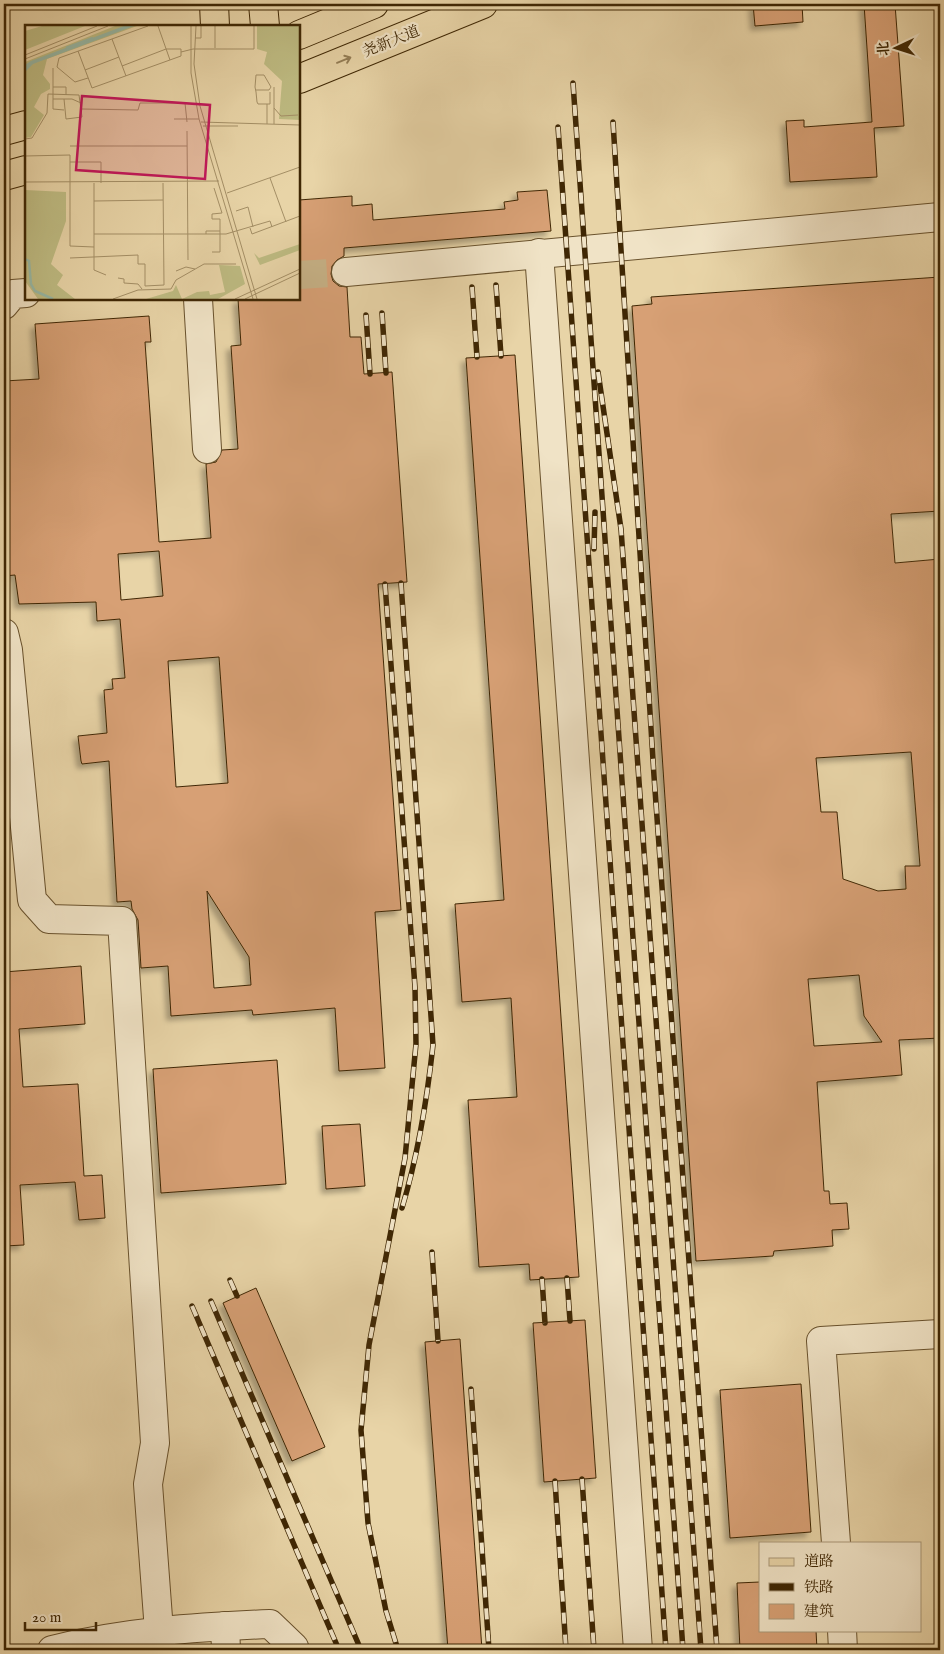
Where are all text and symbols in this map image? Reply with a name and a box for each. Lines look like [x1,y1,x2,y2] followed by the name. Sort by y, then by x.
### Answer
[360,21,423,62] street label: 尧新大道
[872,22,922,72] north arrow
[25,25,300,300] inset map
[875,41,893,56] text: 北
[336,55,351,65] one-way arrow
[759,1542,922,1632] legend
[804,1552,834,1571] text: 道路
[804,1578,834,1597] text: 铁路
[25,1599,96,1631] scale bar
[804,1602,834,1621] text: 建筑
[32,1608,62,1627] text: 20 m

